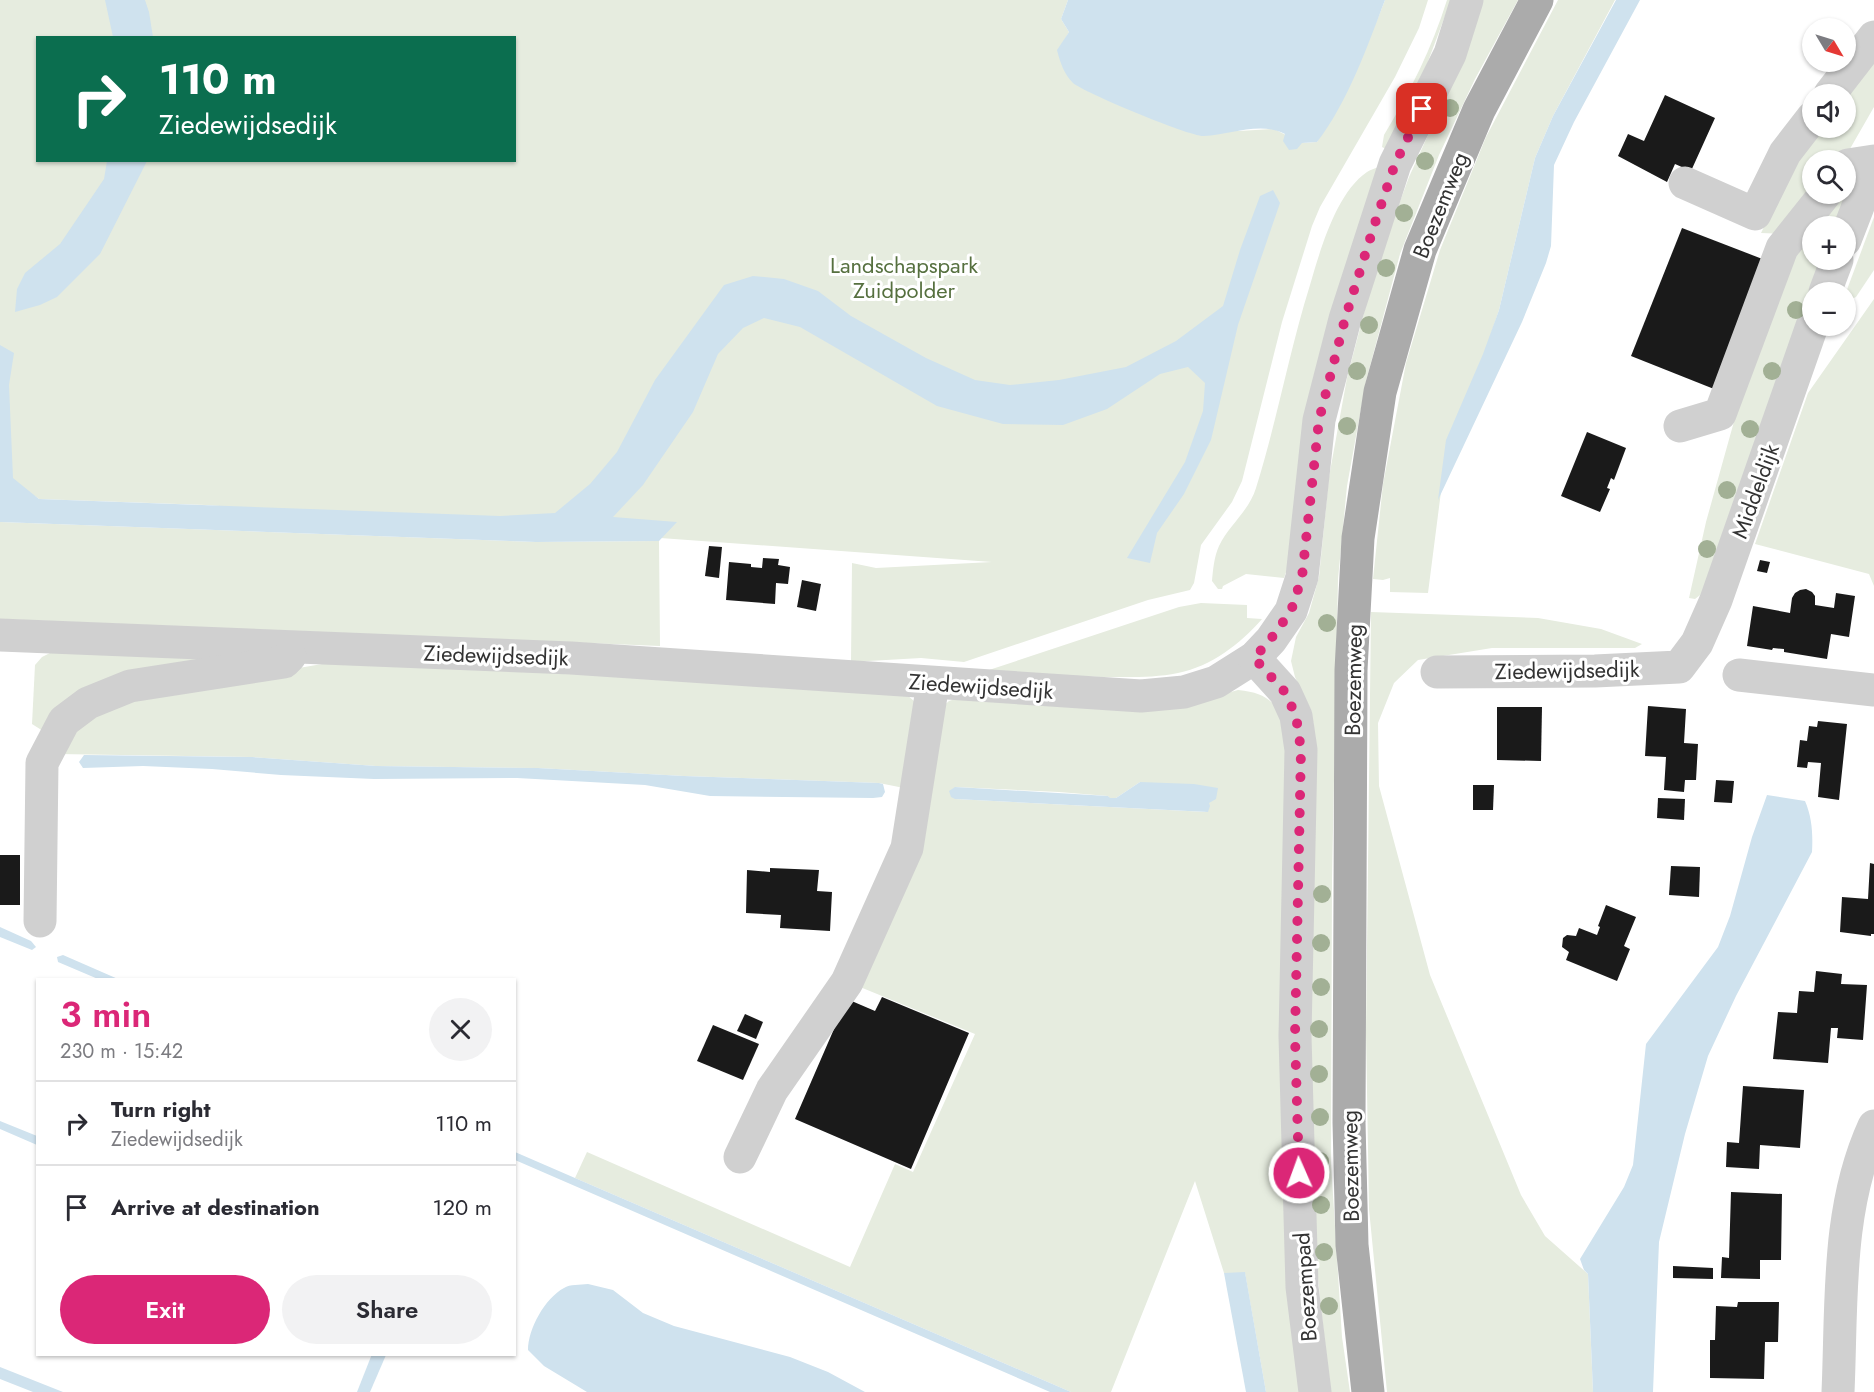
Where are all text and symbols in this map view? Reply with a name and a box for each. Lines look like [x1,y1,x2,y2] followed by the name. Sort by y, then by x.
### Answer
[1802,18,1856,72] north arrow
[1802,18,1856,336] map controls
[159,49,277,110] text: 110 m
[60,60,138,138] icon: right
[1396,83,1447,134] pin
[1802,84,1856,138] button: sound
[1405,92,1438,125] icon: arrive
[159,105,337,144] text: Ziedewijdsedijk
[1404,147,1476,263] street label: Boezemweg
[1802,150,1856,204] button: search
[1802,216,1856,270] button: +
[830,249,978,306] park label: Landschapspark Zuidpolder
[1802,282,1856,336] button: −
[1723,439,1787,543] street label: Middeldijk
[1336,624,1370,736] street label: Boezemweg
[423,636,569,674] street label: Ziedewijdsedijk
[1494,653,1640,687] street label: Ziedewijdsedijk
[908,665,1055,707] street label: Ziedewijdsedijk
[60,988,151,1040] text: 3 min
[429,998,492,1061] button: close
[60,1037,183,1066] text: 230 m · 15:42
[111,1093,211,1125] text: Turn right
[60,1107,93,1140] icon: right
[435,1107,492,1139] text: 110 m
[1333,1110,1367,1222] street label: Boezemweg
[111,1125,243,1154] text: Ziedewijdsedijk
[1267,1141,1331,1205] position arrow
[60,1191,93,1224] icon: arrive
[111,1191,320,1223] text: Arrive at destination
[433,1191,492,1223] text: 120 m
[1285,1231,1325,1343] street label: Boezempad
[60,1275,270,1344] button: Exit
[282,1275,492,1344] button: Share

